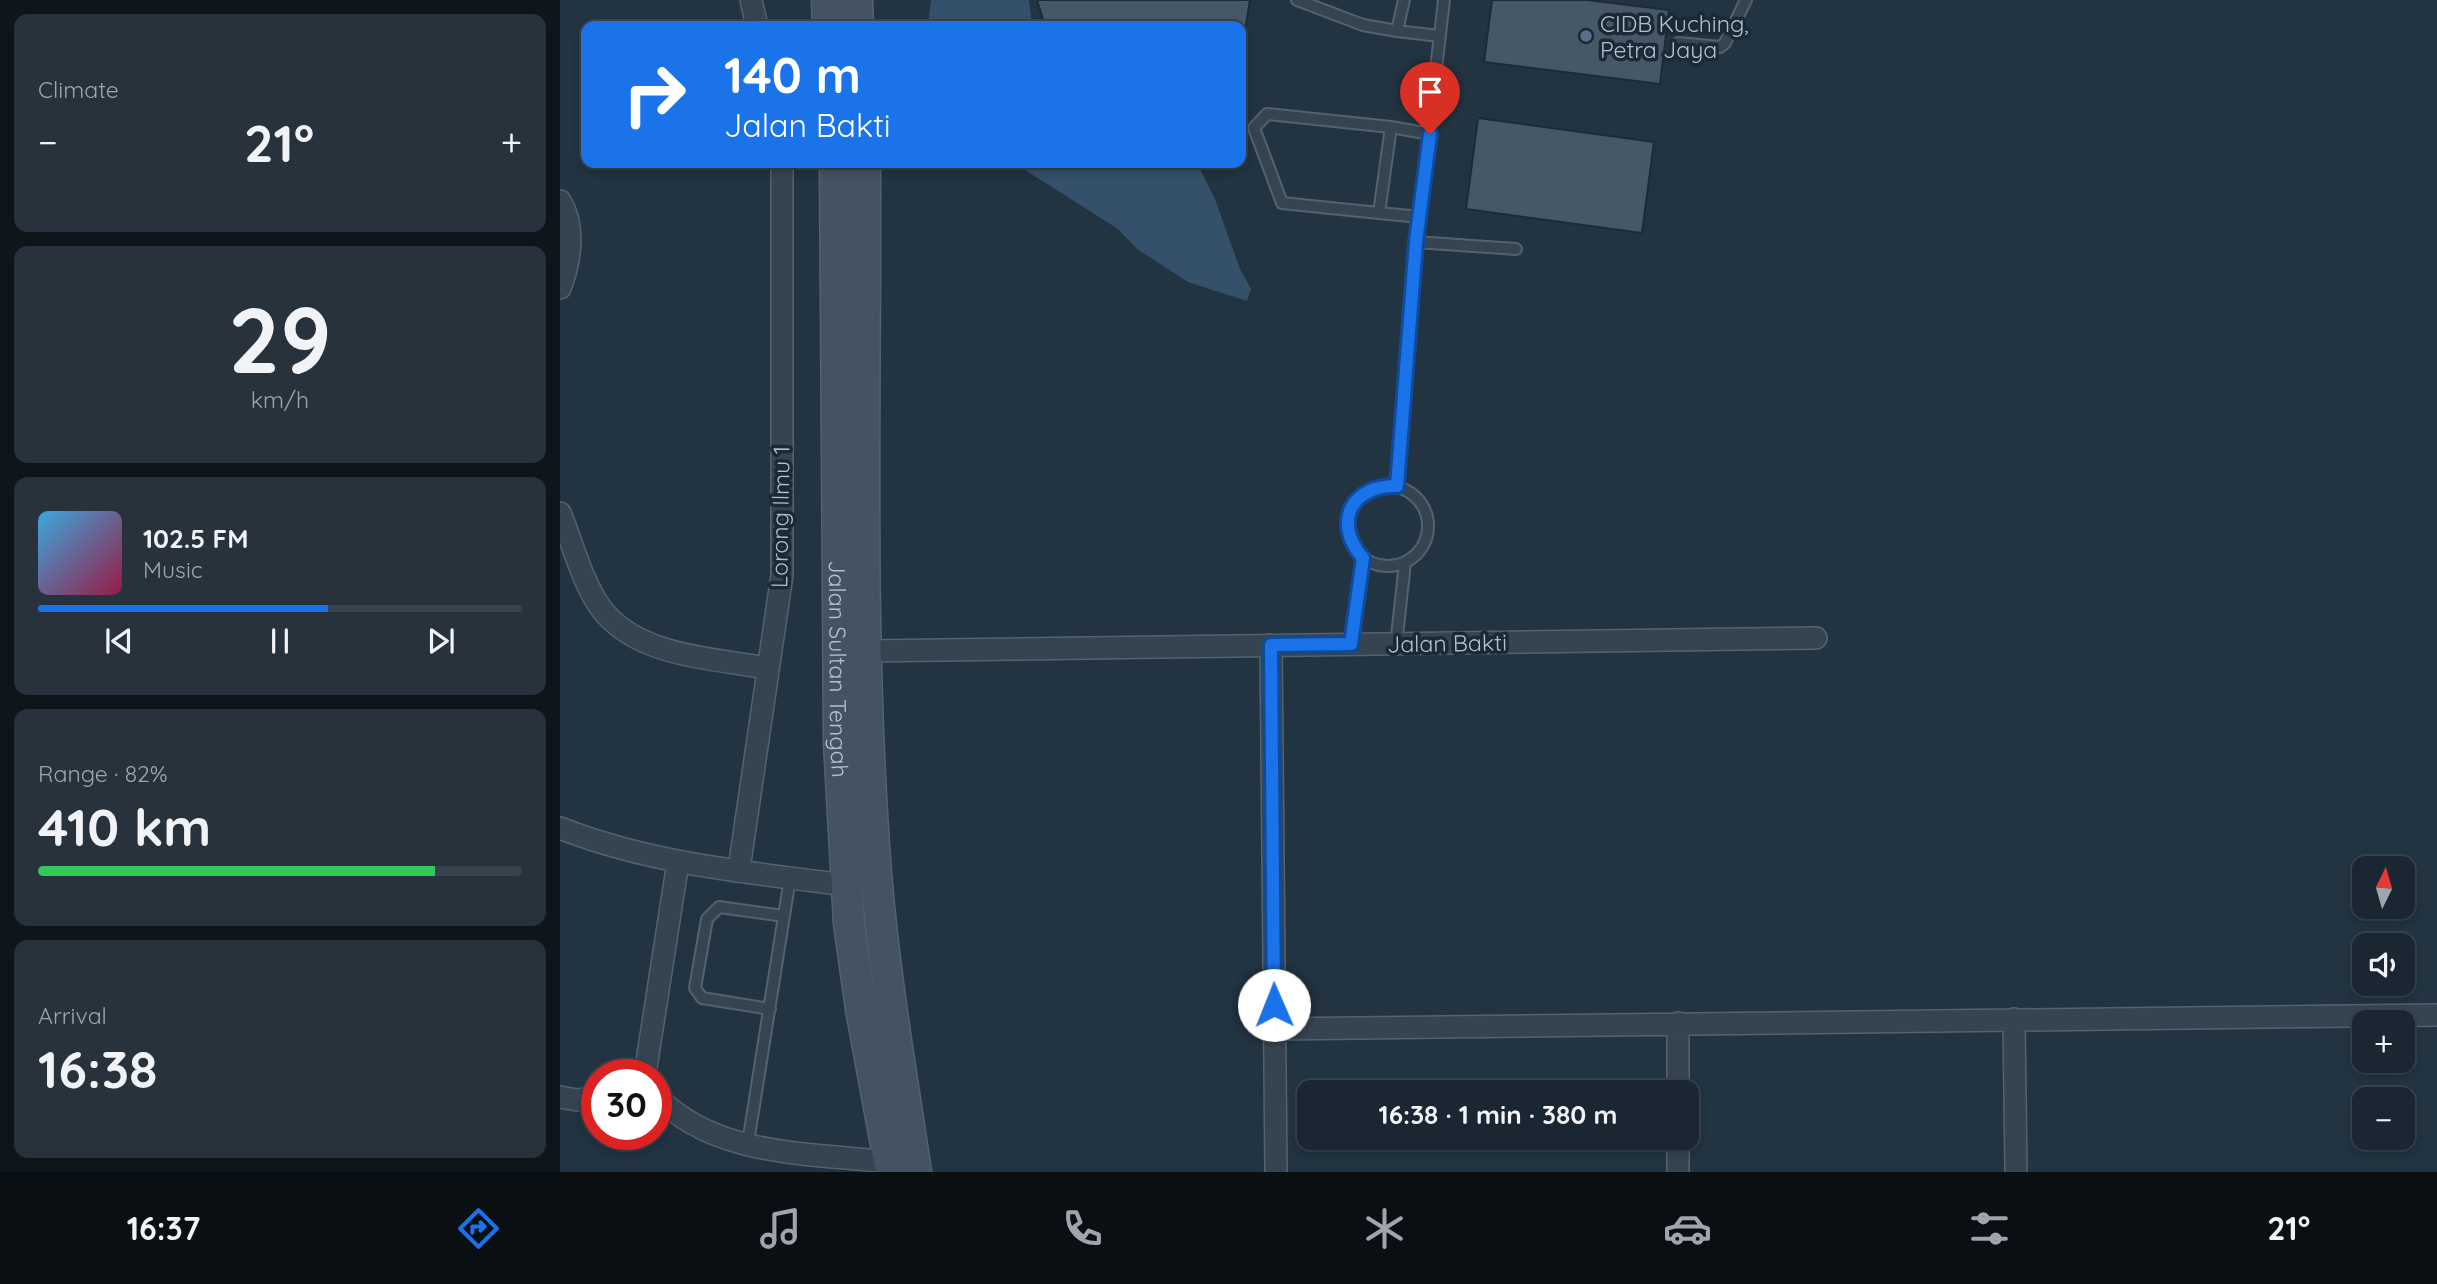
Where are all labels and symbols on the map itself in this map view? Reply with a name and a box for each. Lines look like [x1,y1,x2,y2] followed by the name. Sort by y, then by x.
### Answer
[1600,9,1749,64] place label: CIDB Kuching, Petra Jaya
[1578,28,1594,44] marker: CIDB Kuching, Petra Jaya
[1400,62,1460,134] pin
[764,446,796,588] street label: Lorong Ilmu 1
[823,560,855,778] street label: Jalan Sultan Tengah
[1387,627,1507,659] street label: Jalan Bakti
[2352,856,2415,919] north arrow
[1237,968,1311,1042] position arrow
[581,1059,672,1150] speed limit sign: 30

